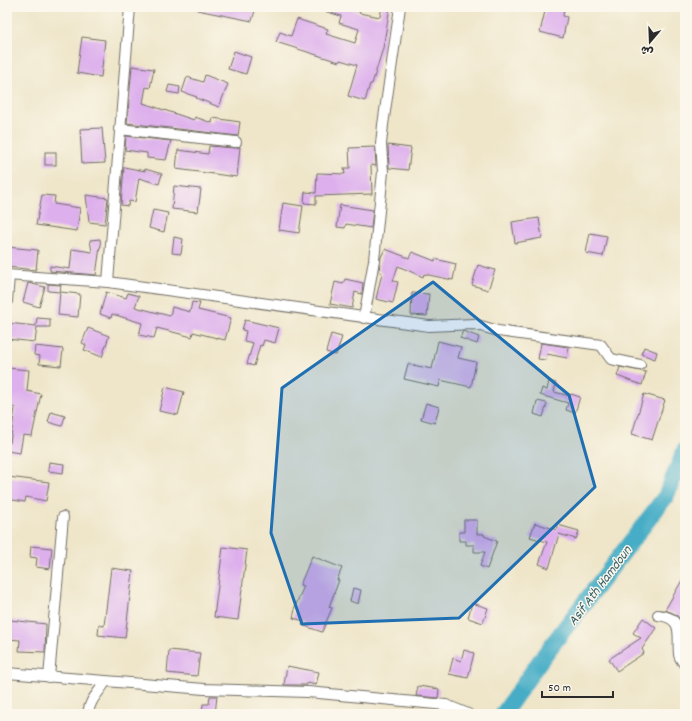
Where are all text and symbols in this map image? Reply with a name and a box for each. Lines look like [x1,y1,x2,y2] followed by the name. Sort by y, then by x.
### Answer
[630,22,670,62] north arrow
[639,40,656,59] text: ش
[564,542,638,630] water label: Asif Ath Hamdoun
[542,673,613,699] scale bar
[548,680,571,697] text: 50 m

